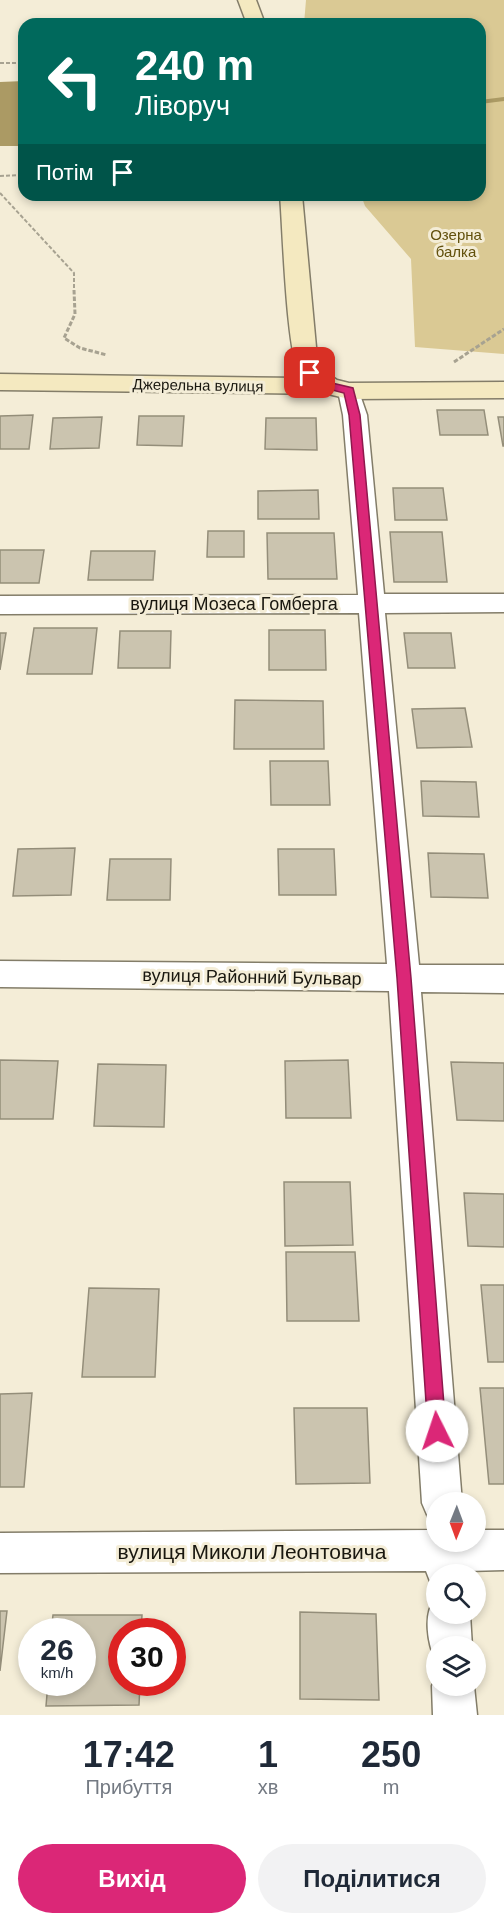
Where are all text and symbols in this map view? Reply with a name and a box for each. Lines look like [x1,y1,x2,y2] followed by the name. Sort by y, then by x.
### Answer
[36,42,114,120] icon: left
[135,42,254,89] text: 240 m
[135,91,230,121] text: Ліворуч
[106,156,139,189] icon: arrive
[36,160,94,185] text: Потім
[430,226,483,260] park label: Озерна балка
[284,347,335,398] pin
[293,356,326,389] icon: arrive
[132,375,264,395] street label: Джерельна вулиця
[130,594,339,614] street label: вулиця Мозеса Гомберга
[142,965,362,989] street label: вулиця Районний Бульвар
[405,1399,469,1463] position arrow
[426,1492,486,1552] north arrow
[426,1492,486,1696] map controls
[118,1540,387,1563] street label: вулиця Миколи Леонтовича
[426,1564,486,1624] button: search
[108,1618,186,1696] speed limit sign: 30
[40,1633,74,1666] text: 26
[426,1636,486,1696] button: layers
[41,1664,73,1681] text: km/h
[83,1734,175,1775] text: 17:42
[258,1734,278,1775] text: 1
[361,1734,421,1775] text: 250
[85,1776,172,1798] text: Прибуття
[258,1776,278,1798] text: хв
[383,1776,399,1798] text: m
[18,1844,246,1913] button: Вихід
[258,1844,486,1913] button: Поділитися

